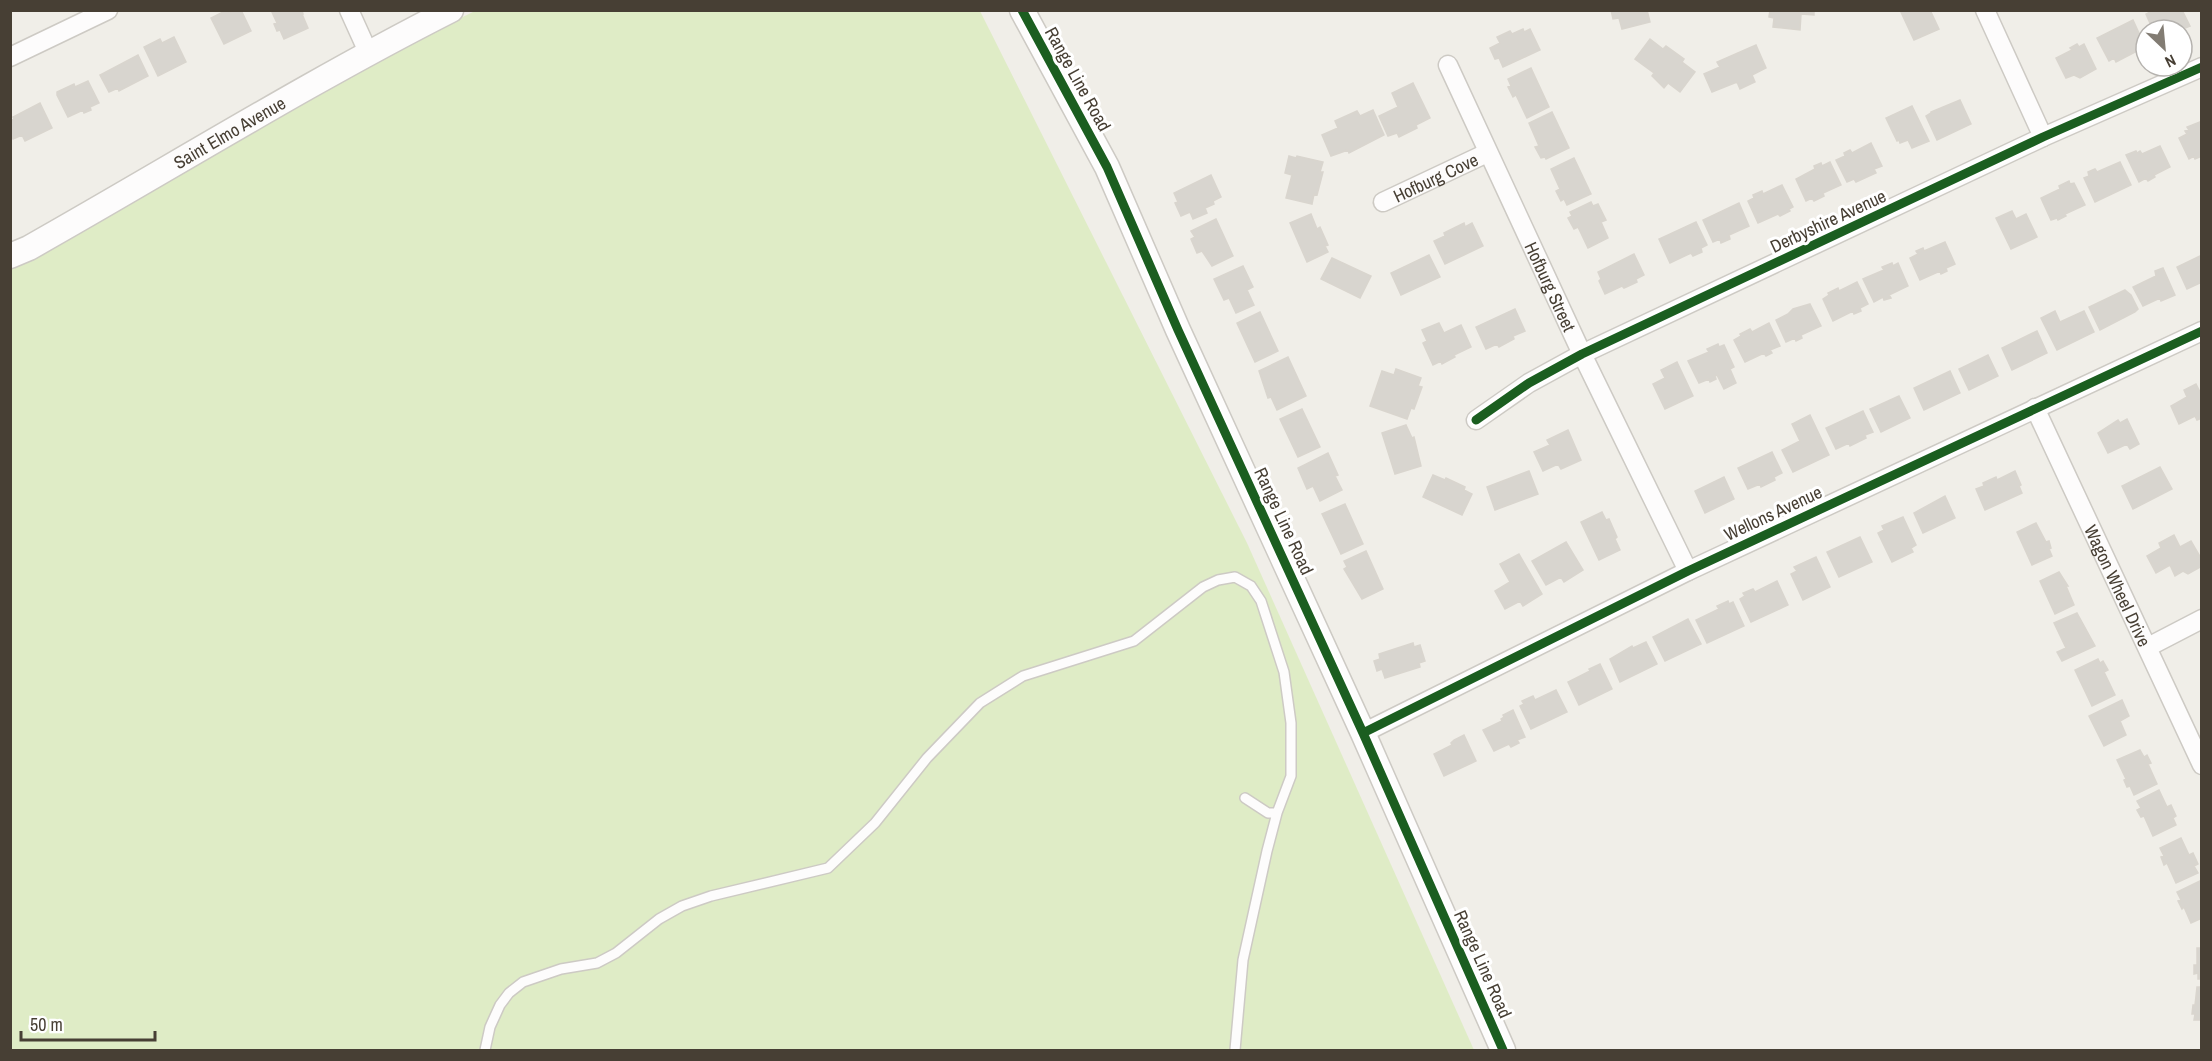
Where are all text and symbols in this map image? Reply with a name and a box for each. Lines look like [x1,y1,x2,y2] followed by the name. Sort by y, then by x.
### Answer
[2134,18,2194,78] north arrow
[1039,22,1117,136] street label: Range Line Road
[2161,50,2180,73] text: N
[169,90,290,174] street label: Saint Elmo Avenue
[1389,147,1482,208] street label: Hofburg Cove
[1766,183,1890,259] street label: Derbyshire Avenue
[1519,238,1582,335] street label: Hofburg Street
[1248,463,1320,579] street label: Range Line Road
[1720,479,1826,547] street label: Wellons Avenue
[2079,521,2157,650] street label: Wagon Wheel Drive
[1448,906,1518,1022] street label: Range Line Road
[21,1004,154,1042] scale bar
[30,1012,63,1037] text: 50 m

